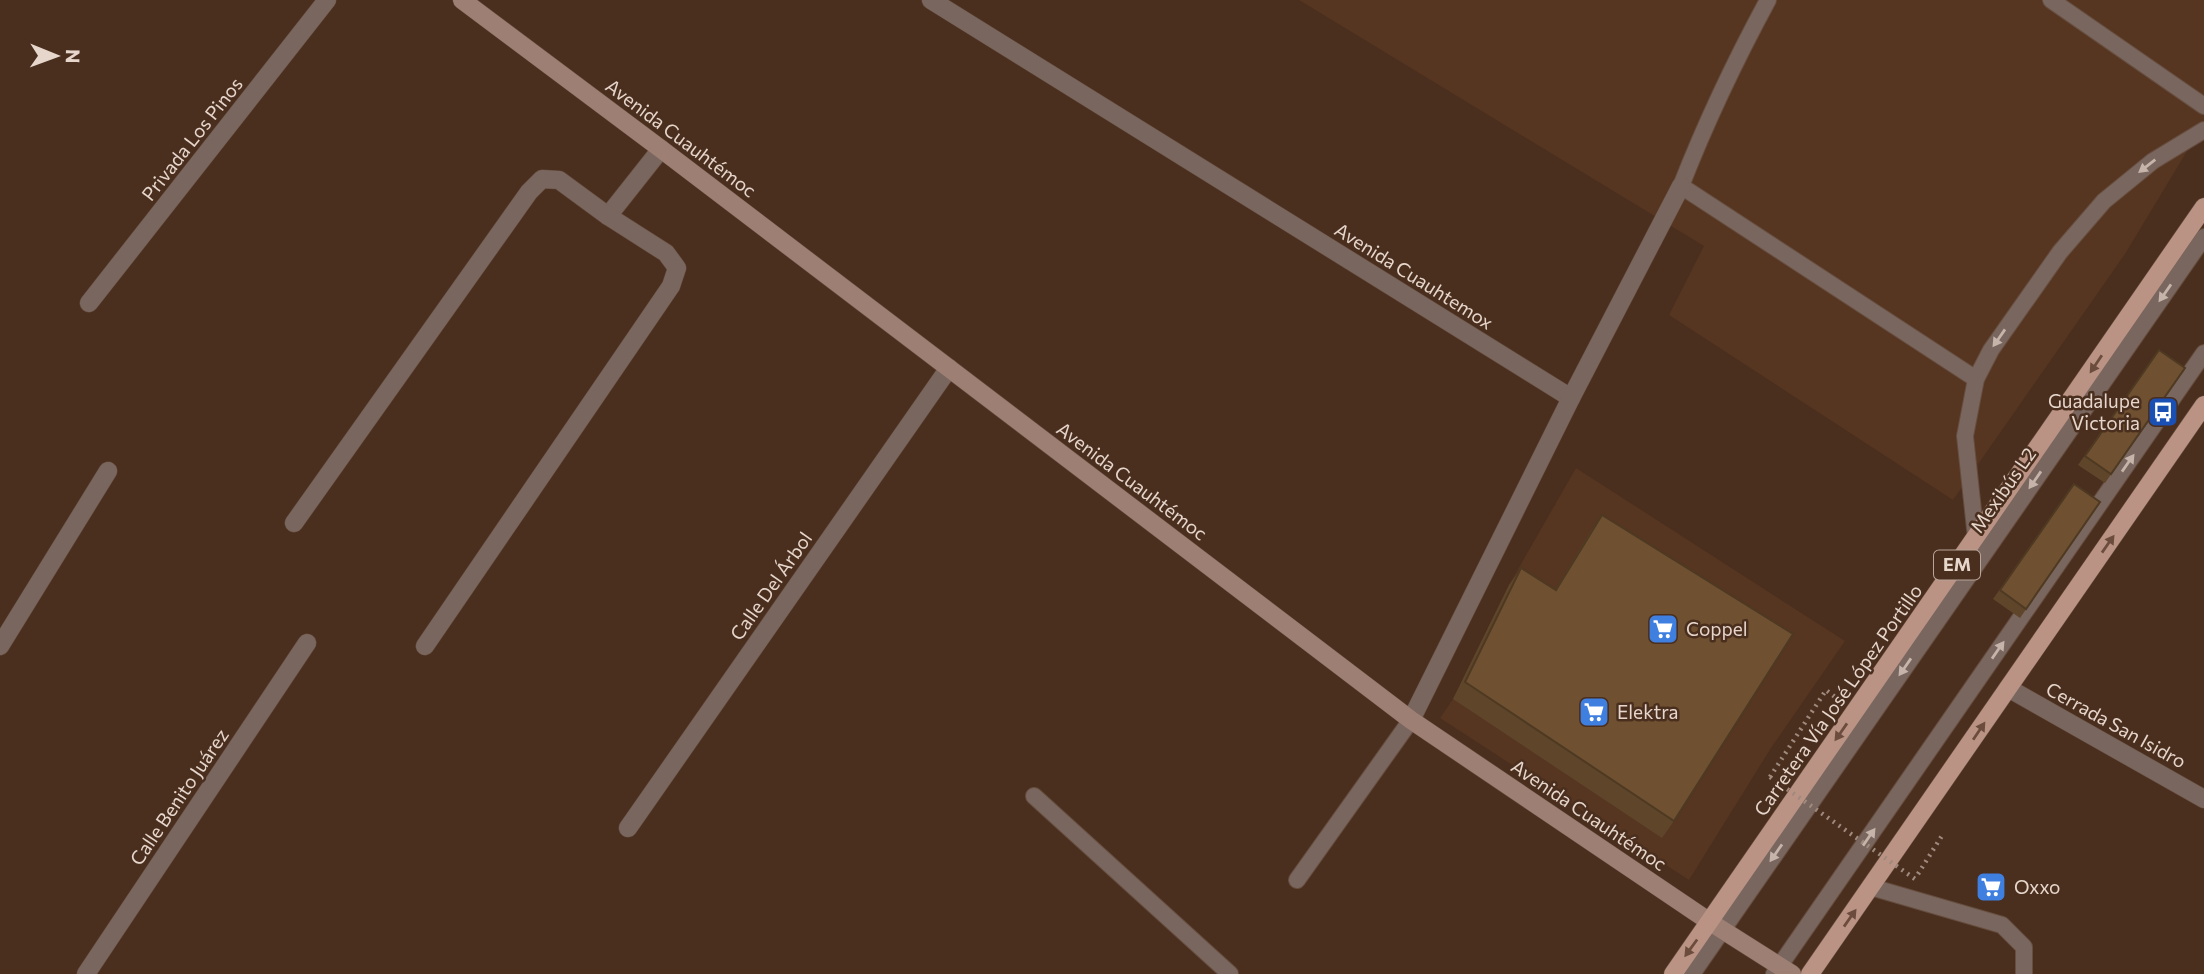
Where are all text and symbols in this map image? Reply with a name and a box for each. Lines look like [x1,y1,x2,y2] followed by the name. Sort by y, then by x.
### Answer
[21,21,91,91] north arrow
[62,49,85,64] text: N
[136,72,247,205] street label: Privada Los Pinos
[602,74,761,202] street label: Avenida Cuauhtémoc
[2138,159,2156,174] one-way arrow
[1331,217,1498,334] street label: Avenida Cuauhtemox
[2158,284,2172,302] one-way arrow
[1993,329,2007,347] one-way arrow
[2089,355,2103,373] one-way arrow
[2048,389,2140,434] place label: Guadalupe Victoria
[2146,395,2180,429] bus stop icon: Guadalupe Victoria
[1053,417,1212,545] street label: Avenida Cuauhtémoc
[1965,443,2040,537] street label: Mexibús L2
[2121,454,2135,472] one-way arrow
[2028,471,2042,489] one-way arrow
[725,527,816,644] street label: Calle Del Árbol
[2101,535,2115,553] one-way arrow
[1934,550,1980,580] road number: EM
[1749,579,1927,820] street label: Carretera Vía José López Portillo
[1646,612,1680,646] supermarket icon: Coppel
[1686,617,1748,640] place label: Coppel
[1991,641,2005,659] one-way arrow
[1899,657,1912,676] one-way arrow
[2042,677,2190,773] street label: Cerrada San Isidro
[1577,695,1611,729] supermarket icon: Elektra
[1617,700,1679,723] place label: Elektra
[1972,722,1986,740] one-way arrow
[1835,723,1848,742] one-way arrow
[124,724,233,869] street label: Calle Benito Juárez
[1507,754,1671,875] street label: Avenida Cuauhtémoc
[1862,827,1875,847] one-way arrow
[1769,844,1783,862] one-way arrow
[1974,870,2008,904] supermarket icon: Oxxo
[2014,875,2060,898] place label: Oxxo
[1843,909,1857,927] one-way arrow
[1685,939,1699,957] one-way arrow

